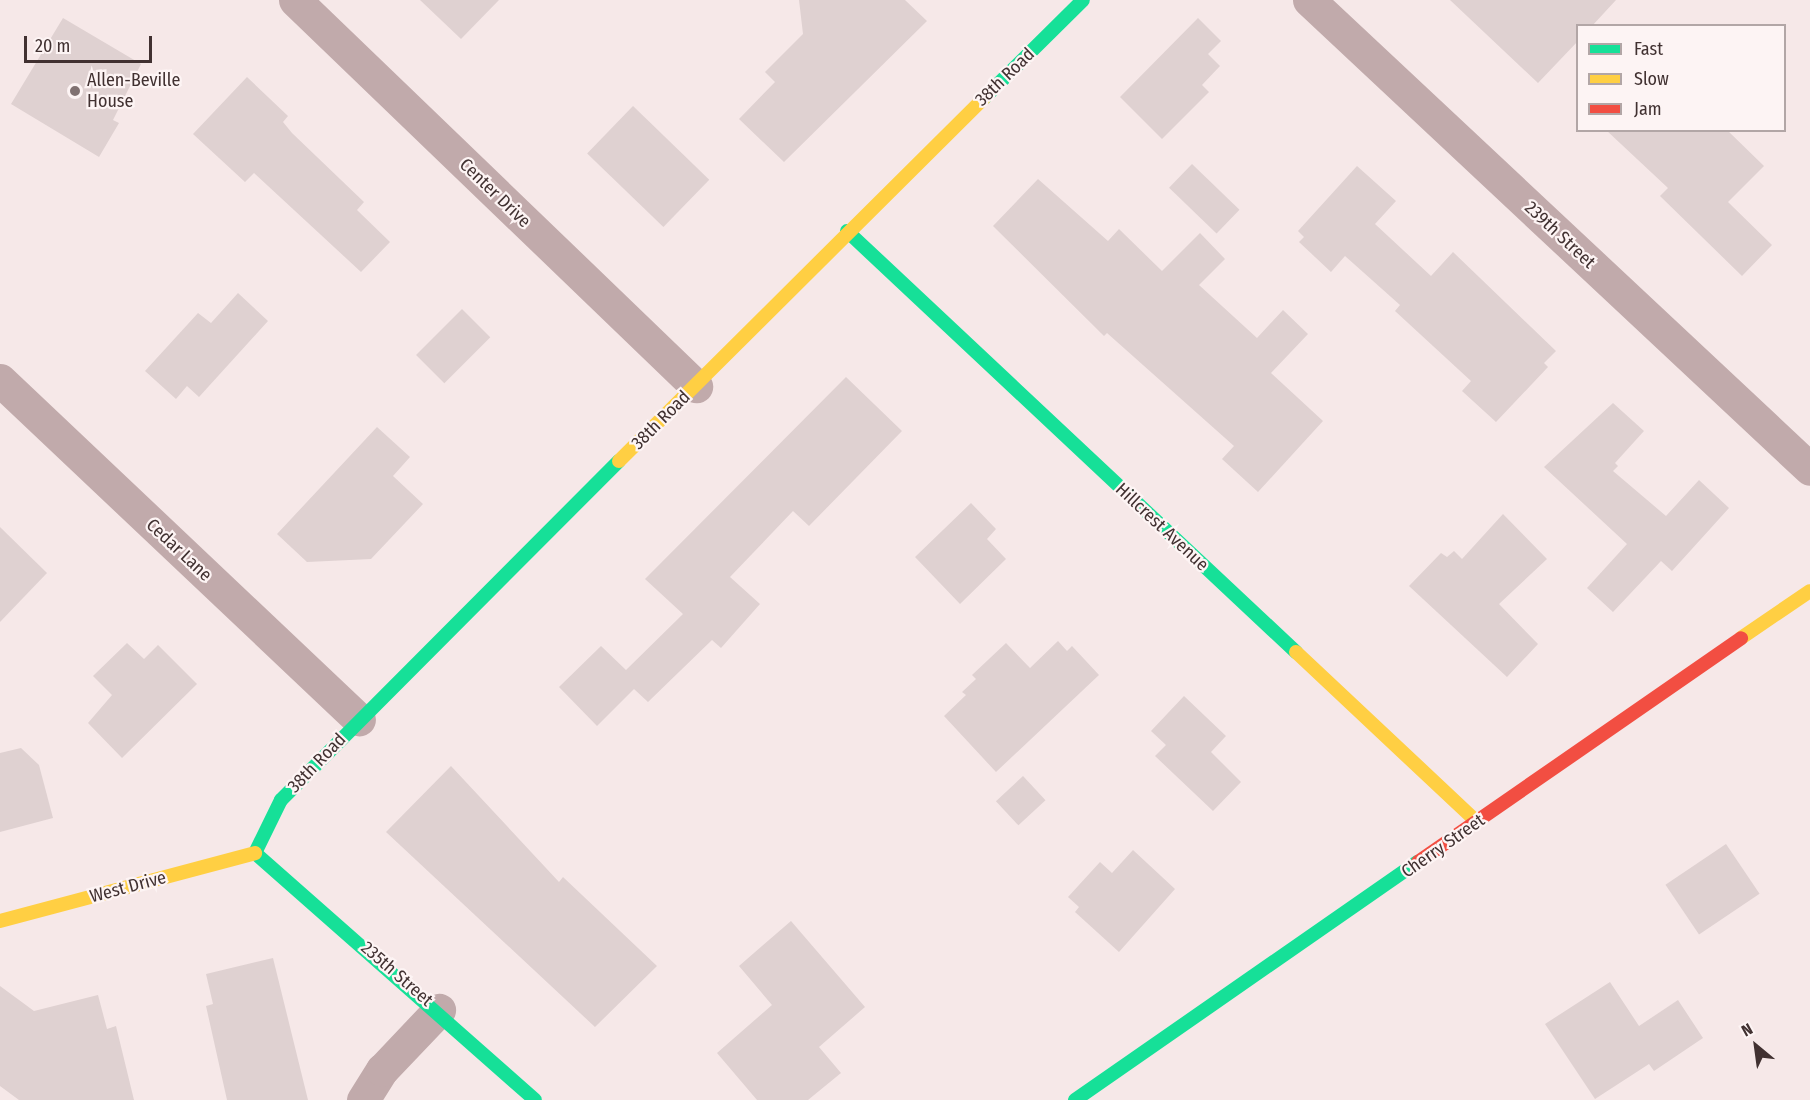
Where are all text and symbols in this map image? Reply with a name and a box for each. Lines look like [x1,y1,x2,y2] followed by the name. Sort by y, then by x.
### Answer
[27,24,154,62] scale bar
[1576,24,1786,132] legend
[35,35,70,57] text: 20 m
[1634,38,1663,60] text: Fast
[971,44,1039,110] street label: 38th Road
[1634,68,1669,90] text: Slow
[87,70,180,112] place label: Allen-Beville House
[68,84,82,98] marker: Allen-Beville House
[1634,98,1662,120] text: Jam
[455,154,535,232] street label: Center Drive
[1520,197,1600,273] street label: 239th Street
[627,386,695,454] street label: 38th Road
[1111,478,1213,576] street label: Hillcrest Avenue
[142,514,216,586] street label: Cedar Lane
[284,729,350,797] street label: 38th Road
[1397,809,1489,883] street label: Cherry Street
[87,866,169,908] street label: West Drive
[357,937,437,1011] street label: 235th Street
[1726,1016,1786,1076] north arrow
[1738,1019,1756,1040] text: N

